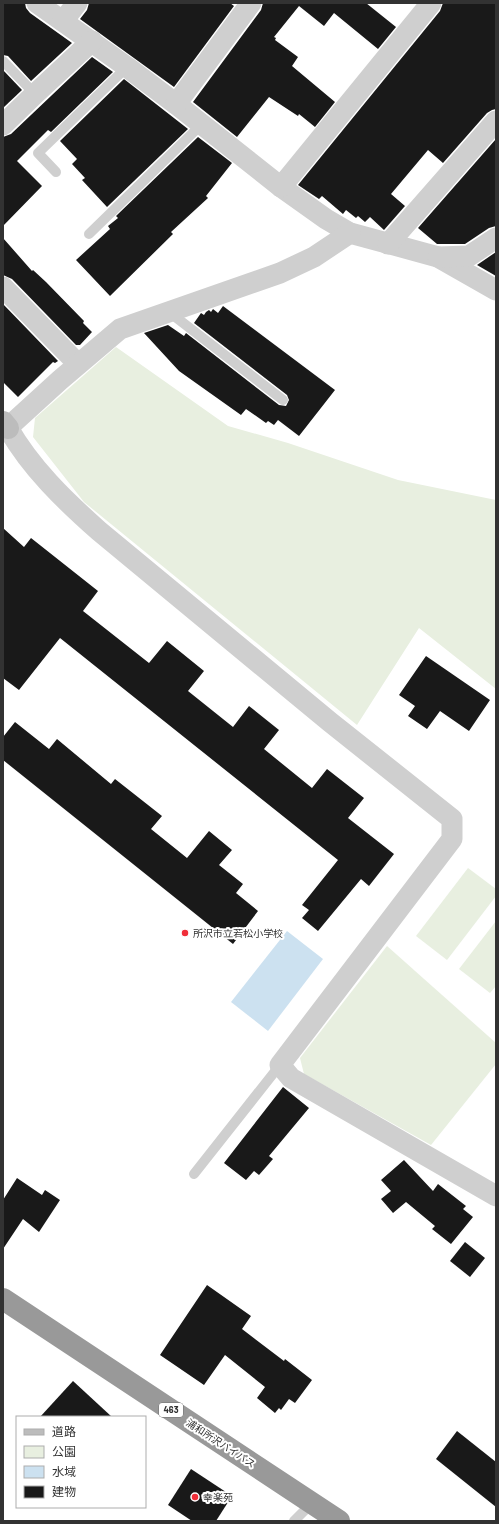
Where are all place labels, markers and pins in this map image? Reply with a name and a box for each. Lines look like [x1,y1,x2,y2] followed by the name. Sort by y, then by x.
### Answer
[193,927,283,939] place label: 所沢市立若松小学校
[180,928,190,938] marker: 所沢市立若松小学校
[203,1491,233,1503] place label: 幸楽苑
[190,1492,200,1502] marker: 幸楽苑

